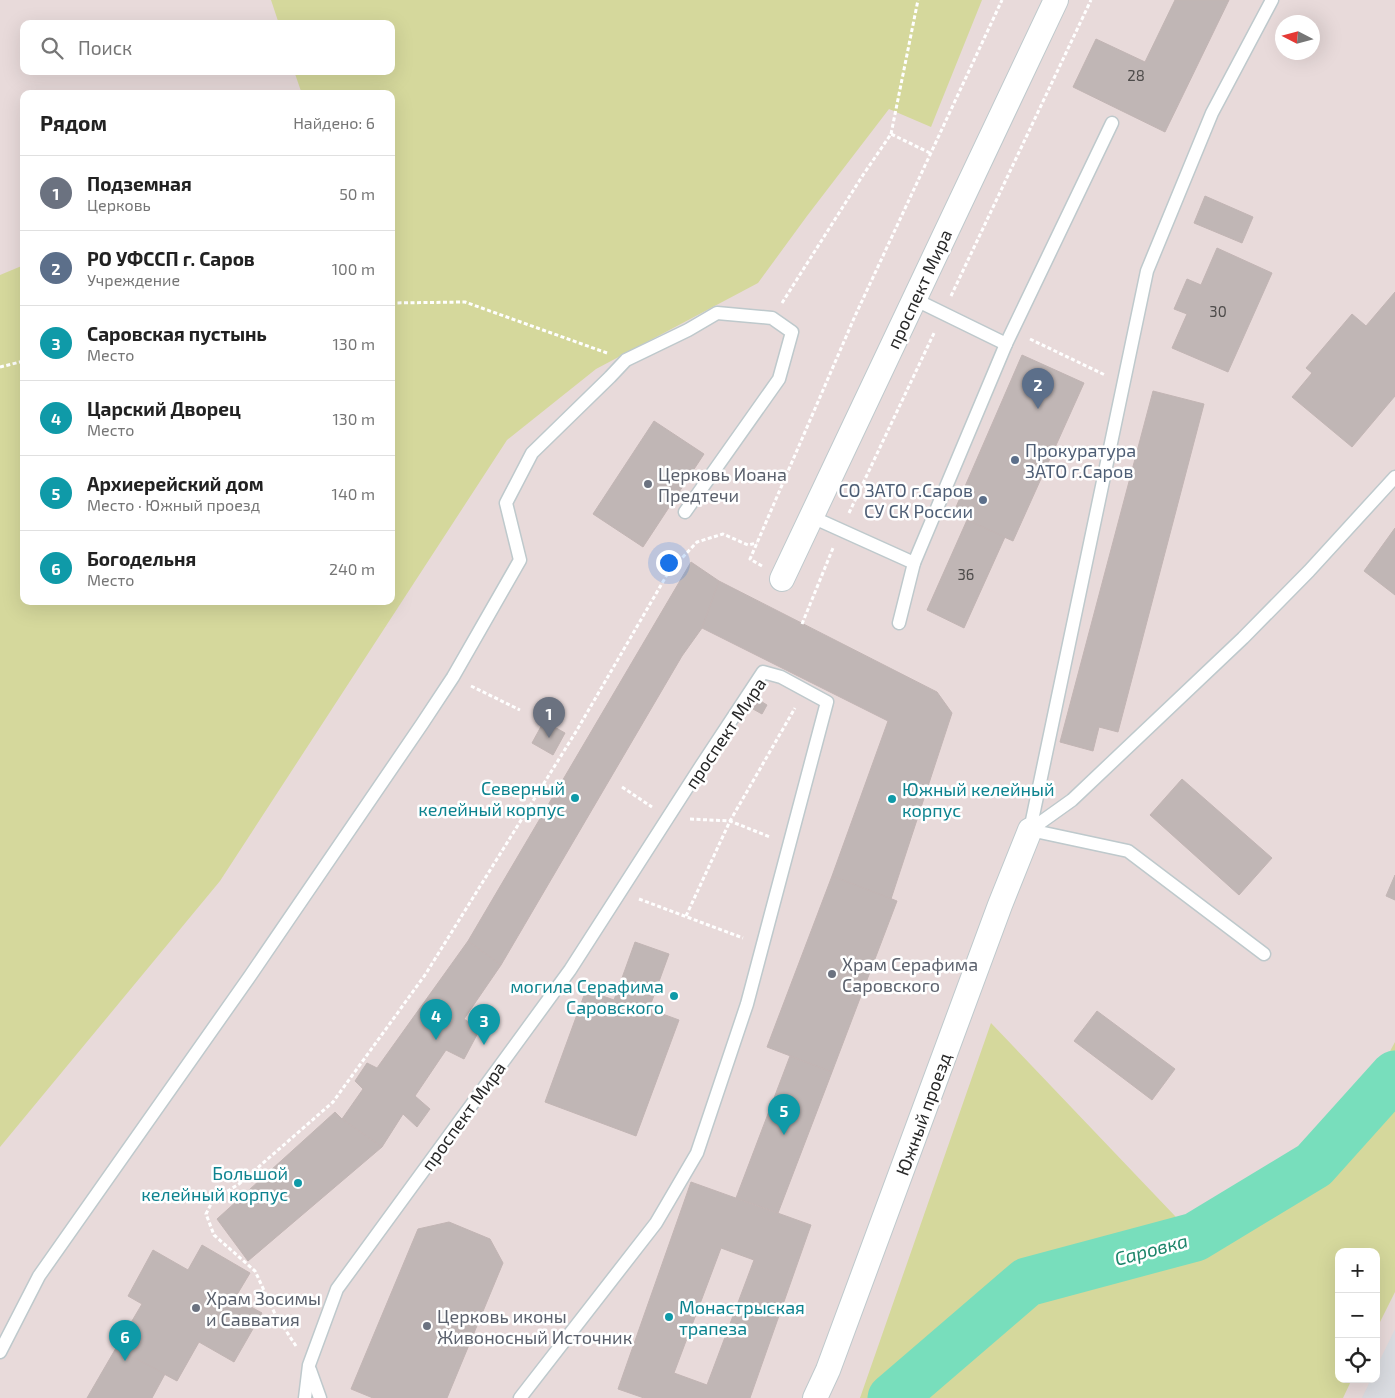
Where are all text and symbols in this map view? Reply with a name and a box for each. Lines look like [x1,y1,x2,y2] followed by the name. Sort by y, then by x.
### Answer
[1275,15,1320,60] north arrow
[20,20,395,75] search box
[38,34,66,62] icon: search
[78,36,132,59] text: Поиск
[1127,66,1145,84] house number: 28
[40,110,107,135] text: Рядом
[293,113,375,132] text: Найдено: 6
[87,172,192,195] text: Подземная
[53,184,59,203] text: 1
[339,184,375,203] text: 50 m
[87,195,151,214] text: Церковь
[882,226,956,352] street label: проспект Мира
[87,247,255,270] text: РО УФССП г. Саров
[51,259,61,278] text: 2
[332,259,375,278] text: 100 m
[87,270,180,289] text: Учреждение
[1209,302,1227,320] house number: 30
[87,322,267,345] text: Саровская пустынь
[51,334,61,353] text: 3
[333,334,375,353] text: 130 m
[87,345,134,364] text: Место
[1022,368,1054,409] pin: 2
[87,397,241,420] text: Царский Дворец
[51,409,61,428] text: 4
[333,409,375,428] text: 130 m
[87,420,134,439] text: Место
[1025,439,1136,482] place label: Прокуратура ЗАТО г.Саров
[1009,454,1021,466] marker: Прокуратура ЗАТО г.Саров
[658,463,787,506] place label: Церковь Иоана Предтечи
[87,472,264,495] text: Архиерейский дом
[642,478,654,490] marker: Церковь Иоана Предтечи
[839,479,973,522] place label: СО ЗАТО г.Саров СУ СК России
[52,484,60,503] text: 5
[332,484,375,503] text: 140 m
[977,494,989,506] marker: СО ЗАТО г.Саров СУ СК России
[87,495,260,514] text: Место · Южный проезд
[87,547,196,570] text: Богодельня
[656,550,682,576] your location
[51,559,61,578] text: 6
[329,559,375,578] text: 240 m
[958,565,974,583] house number: 36
[87,570,134,589] text: Место
[680,673,770,793] street label: проспект Мира
[533,697,565,738] pin: 1
[418,777,565,820] place label: Северный келейный корпус
[902,778,1055,821] place label: Южный келейный корпус
[569,792,581,804] marker: Северный келейный корпус
[886,793,898,805] marker: Южный келейный корпус
[842,953,978,996] place label: Храм Серафима Саровского
[826,968,838,980] marker: Храм Серафима Саровского
[510,975,664,1018] place label: могила Серафима Саровского
[668,990,680,1002] marker: могила Серафима Саровского
[420,999,452,1040] pin: 4
[468,1004,500,1045] pin: 3
[891,1050,955,1178] street label: Южный проезд
[416,1057,510,1175] street label: проспект Мира
[768,1094,800,1135] pin: 5
[141,1162,288,1205] place label: Большой келейный корпус
[292,1177,304,1189] marker: Большой келейный корпус
[1112,1228,1190,1270] water label: Саровка
[1335,1248,1380,1383] map controls
[1335,1248,1380,1293] button: +
[206,1287,321,1330] place label: Храм Зосимы и Савватия
[1335,1293,1380,1338] button: −
[679,1296,805,1339] place label: Монастрыская трапеза
[190,1302,202,1314] marker: Храм Зосимы и Савватия
[437,1305,633,1348] place label: Церковь иконы Живоносный Источник
[663,1311,675,1323] marker: Монастрыская трапеза
[109,1320,141,1361] pin: 6
[421,1320,433,1332] marker: Церковь иконы Живоносный Источник
[1335,1338,1380,1383] button: locate

